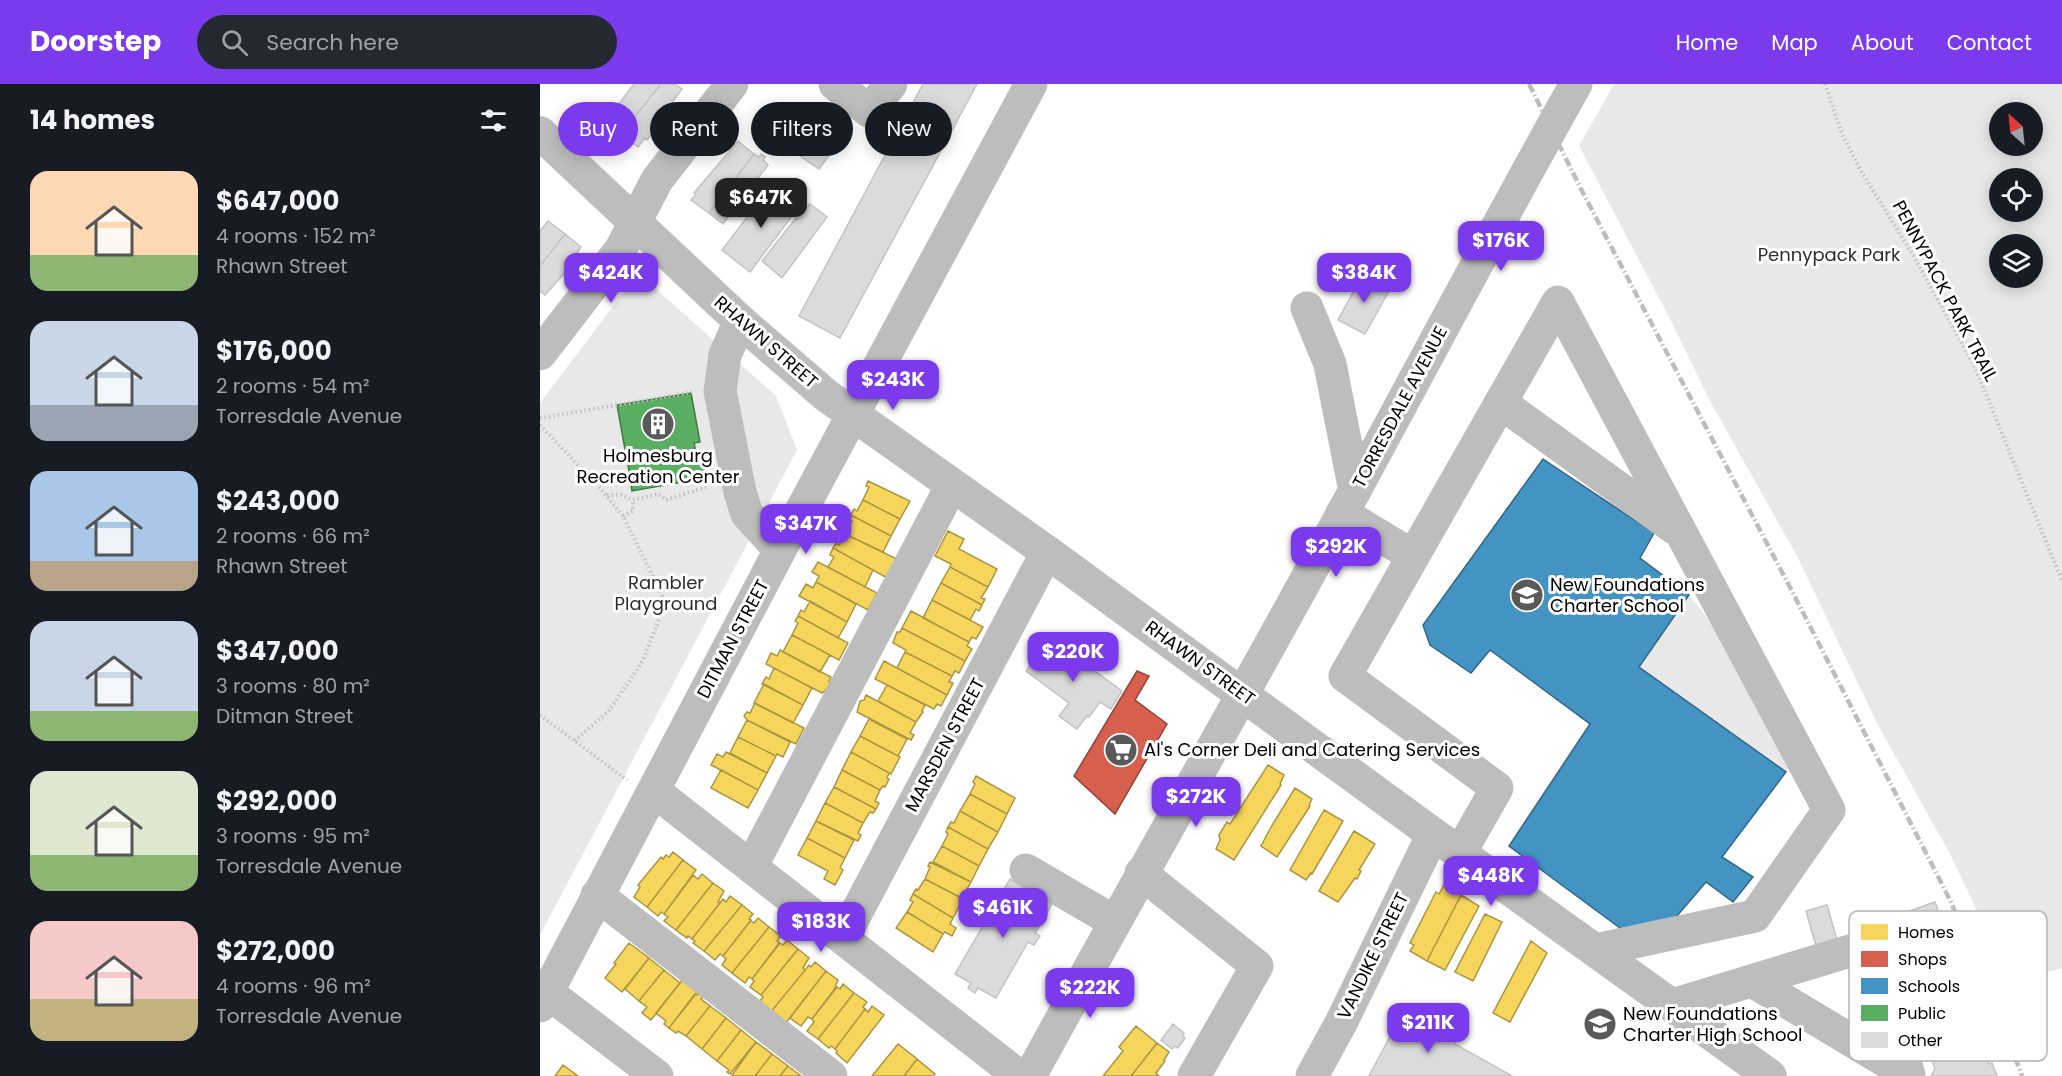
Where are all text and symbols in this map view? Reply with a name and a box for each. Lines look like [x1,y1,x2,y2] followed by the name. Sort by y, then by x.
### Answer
[197,15,617,69] search box
[30,22,161,61] text: Doorstep
[218,26,251,59] icon: search
[266,27,399,58] text: Search here
[1676,28,1738,57] text: Home
[1771,28,1818,57] text: Map
[1851,28,1914,57] text: About
[1947,28,2032,57] text: Contact
[30,102,155,138] text: 14 homes
[558,102,638,156] chip: Buy
[650,102,739,156] chip: Rent
[751,102,853,156] chip: Filters
[865,102,952,156] chip: New
[1989,102,2043,156] north arrow
[1989,102,2043,288] map controls
[477,104,510,137] icon: filters
[1989,168,2043,222] button: locate
[719,178,803,229] pin: $647K
[216,183,340,219] text: $647,000
[729,183,793,211] text: $647K
[78,195,150,267] icon: home
[1887,196,2004,386] street label: PENNYPACK PARK TRAIL
[1459,221,1543,272] pin: $176K
[216,222,376,250] text: 4 rooms · 152 m²
[1472,226,1530,254] text: $176K
[1989,234,2043,288] button: layers
[1758,242,1901,267] park label: Pennypack Park
[216,252,348,280] text: Rhawn Street
[569,253,653,304] pin: $424K
[1322,253,1406,304] pin: $384K
[578,258,644,286] text: $424K
[1331,258,1397,286] text: $384K
[709,290,824,394] street label: RHAWN STREET
[1346,322,1453,492] street label: TORRESDALE AVENUE
[216,333,332,369] text: $176,000
[78,345,150,417] icon: home
[851,360,935,411] pin: $243K
[861,365,925,393] text: $243K
[216,372,370,400] text: 2 rooms · 54 m²
[216,402,402,430] text: Torresdale Avenue
[640,406,676,442] building icon: Holmesburg Recreation Center
[577,443,740,489] place label: Holmesburg Recreation Center
[216,483,340,519] text: $243,000
[78,495,150,567] icon: home
[764,504,848,555] pin: $347K
[774,509,838,537] text: $347K
[216,522,370,550] text: 2 rooms · 66 m²
[1294,527,1378,578] pin: $292K
[1305,532,1367,560] text: $292K
[216,552,348,580] text: Rhawn Street
[615,570,717,616] park label: Rambler Playground
[1550,572,1705,618] place label: New Foundations Charter School
[691,575,775,703] street label: DITMAN STREET
[1509,577,1545,613] school or university icon: New Foundations Charter School
[1140,614,1260,711] street label: RHAWN STREET
[1031,632,1115,683] pin: $220K
[216,633,339,669] text: $347,000
[1042,637,1104,665] text: $220K
[78,645,150,717] icon: home
[216,672,370,700] text: 3 rooms · 80 m²
[899,673,990,816] street label: MARSDEN STREET
[216,702,353,730] text: Ditman Street
[1103,732,1139,768] supermarket icon: Al's Corner Deli and Catering Services
[1144,737,1480,762] place label: Al's Corner Deli and Catering Services
[1154,777,1238,828] pin: $272K
[1166,782,1226,810] text: $272K
[216,783,337,819] text: $292,000
[78,795,150,867] icon: home
[216,822,370,850] text: 3 rooms · 95 m²
[216,852,402,880] text: Torresdale Avenue
[1449,856,1533,907] pin: $448K
[1457,861,1525,889] text: $448K
[961,888,1045,939] pin: $461K
[1331,888,1414,1023] street label: VANDIKE STREET
[973,893,1033,921] text: $461K
[779,902,863,953] pin: $183K
[791,907,851,935] text: $183K
[1849,911,2047,1061] legend
[1898,921,1954,944] text: Homes
[216,933,335,969] text: $272,000
[78,945,150,1017] icon: home
[1898,948,1947,971] text: Shops
[1048,968,1132,1019] pin: $222K
[216,972,371,1000] text: 4 rooms · 96 m²
[1059,973,1121,1001] text: $222K
[1898,975,1960,998] text: Schools
[1623,1001,1802,1047] place label: New Foundations Charter High School
[216,1002,402,1030] text: Torresdale Avenue
[1898,1002,1946,1025] text: Public
[1386,1003,1470,1054] pin: $211K
[1582,1006,1618,1042] school or university icon: New Foundations Charter High School
[1401,1008,1455,1036] text: $211K
[1898,1029,1943,1052] text: Other

